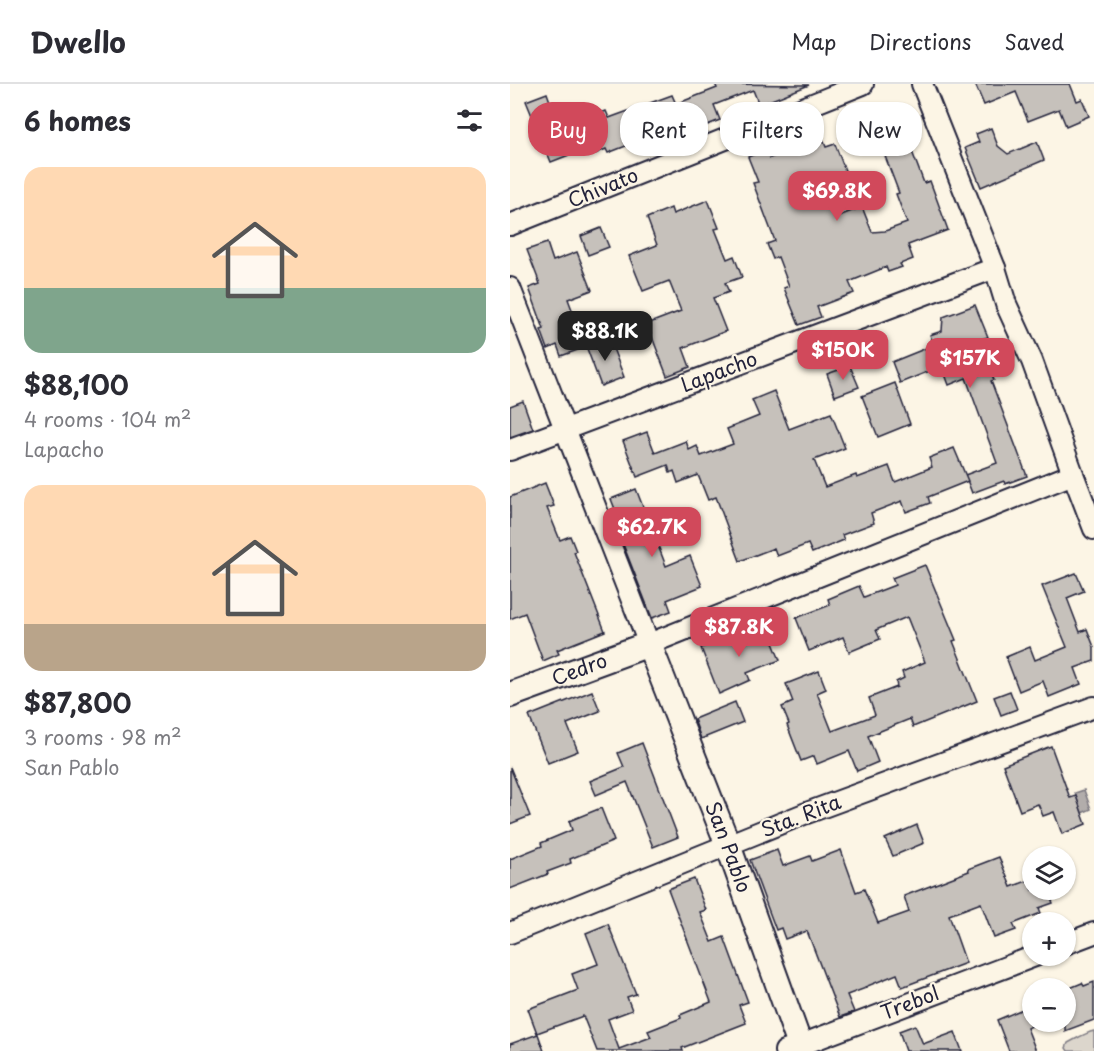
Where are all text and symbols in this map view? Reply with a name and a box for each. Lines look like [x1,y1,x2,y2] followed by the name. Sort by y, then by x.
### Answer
[30,20,126,63] text: Dwello
[791,25,836,57] text: Map
[869,25,971,57] text: Directions
[1004,25,1064,57] text: Saved
[24,101,131,140] text: 6 homes
[528,102,608,156] chip: Buy
[620,102,708,156] chip: Rent
[720,102,824,156] chip: Filters
[836,102,922,156] chip: New
[453,104,486,137] icon: filters
[563,159,642,215] street label: Chivato
[788,171,886,222] pin: $69.8K
[802,175,872,205] text: $69.8K
[201,206,309,314] icon: home
[556,311,654,362] pin: $88.1K
[572,315,638,345] text: $88.1K
[801,330,885,381] pin: $150K
[811,334,875,364] text: $150K
[928,338,1012,389] pin: $157K
[940,342,1000,372] text: $157K
[676,343,761,399] street label: Lapacho
[24,365,129,404] text: $88,100
[24,404,191,434] text: 4 rooms · 104 m²
[24,434,104,464] text: Lapacho
[603,507,701,558] pin: $62.7K
[617,511,687,541] text: $62.7K
[201,524,309,632] icon: home
[690,607,788,658] pin: $87.8K
[704,611,774,641] text: $87.8K
[547,645,611,692] street label: Cedro
[24,683,132,722] text: $87,800
[24,722,182,752] text: 3 rooms · 98 m²
[24,752,119,782] text: San Pablo
[756,786,845,844] street label: Sta. Rita
[698,797,760,896] street label: San Pablo
[1022,846,1076,1032] map controls
[1022,846,1076,900] button: layers
[1022,912,1076,966] button: +
[876,977,943,1027] street label: Trebol
[1022,978,1076,1032] button: −

